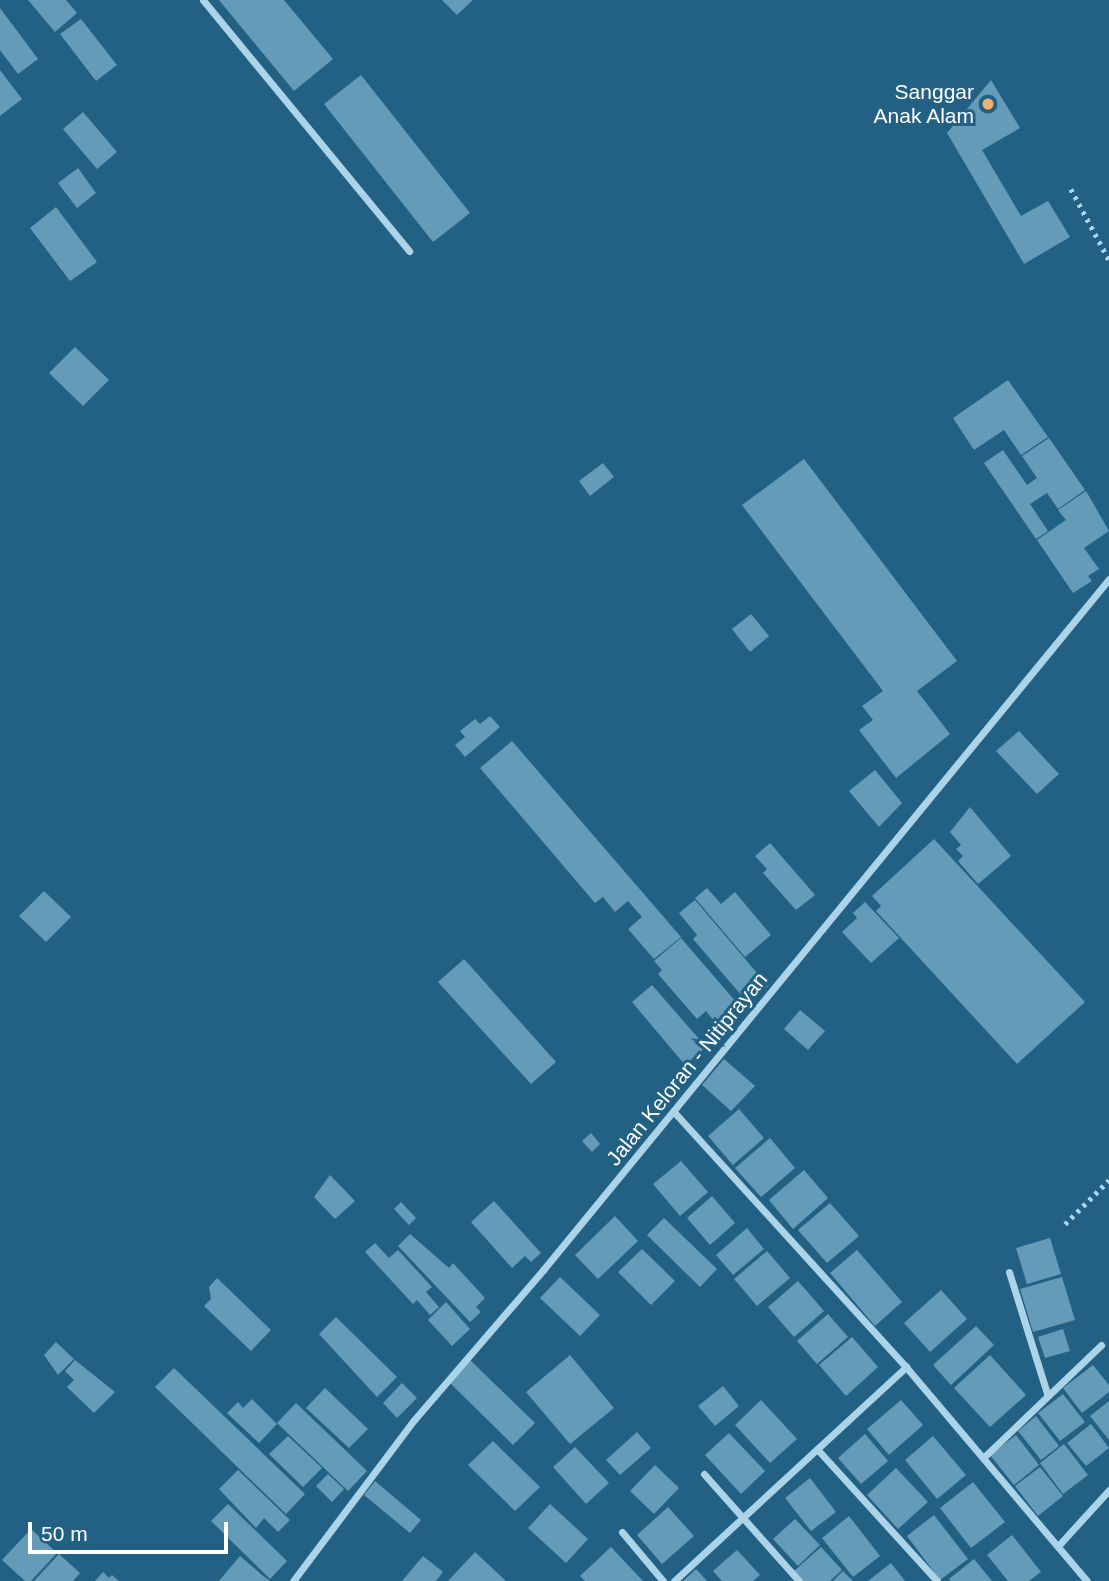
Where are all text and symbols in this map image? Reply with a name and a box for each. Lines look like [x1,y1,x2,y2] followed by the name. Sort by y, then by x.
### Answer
[872,79,974,129] place label: Sanggar Anak Alam
[980,96,996,112] marker: Sanggar Anak Alam
[601,967,773,1171] street label: Jalan Keloran - Nitiprayan
[32,1508,231,1552] scale bar
[41,1522,88,1545] text: 50 m

